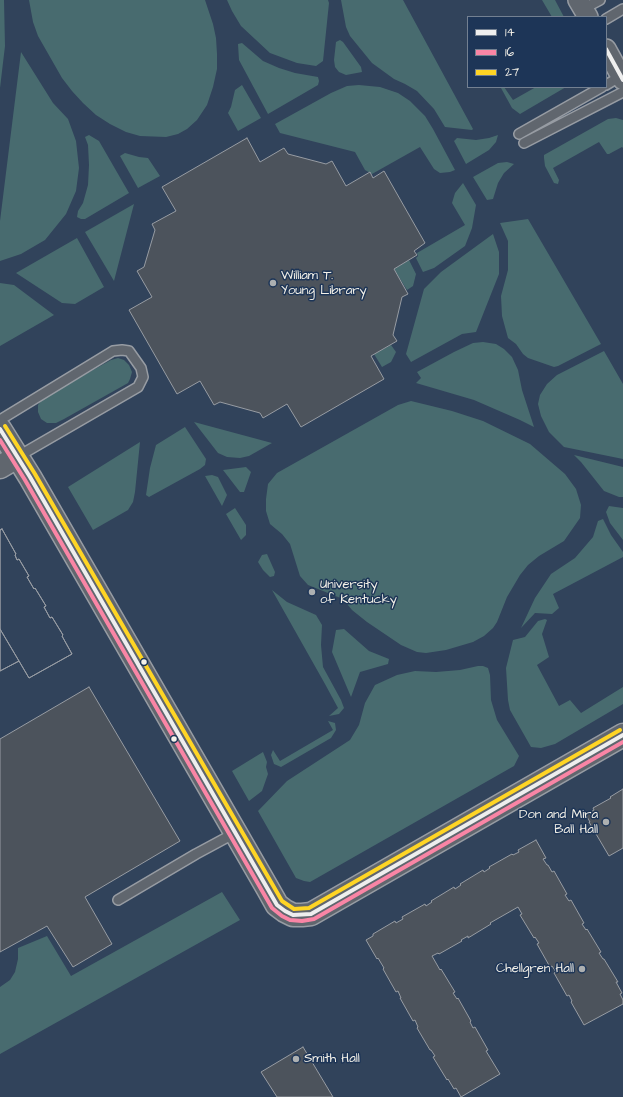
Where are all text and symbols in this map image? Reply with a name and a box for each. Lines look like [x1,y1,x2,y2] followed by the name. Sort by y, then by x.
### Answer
[467,16,607,88] legend
[505,24,515,41] text: 14
[505,44,514,61] text: 16
[505,64,519,81] text: 27
[281,268,367,299] place label: William T. Young Library
[268,278,278,288] marker: William T. Young Library
[320,577,397,608] place label: University of Kentucky
[307,587,317,597] marker: University of Kentucky
[139,657,149,667] unlabelled marker
[169,734,179,744] unlabelled marker
[519,807,598,838] place label: Don and Mira Ball Hall
[601,817,611,827] marker: Don and Mira Ball Hall
[496,961,574,977] place label: Chellgren Hall
[577,964,587,974] marker: Chellgren Hall
[304,1051,360,1067] place label: Smith Hall
[291,1054,301,1064] marker: Smith Hall

